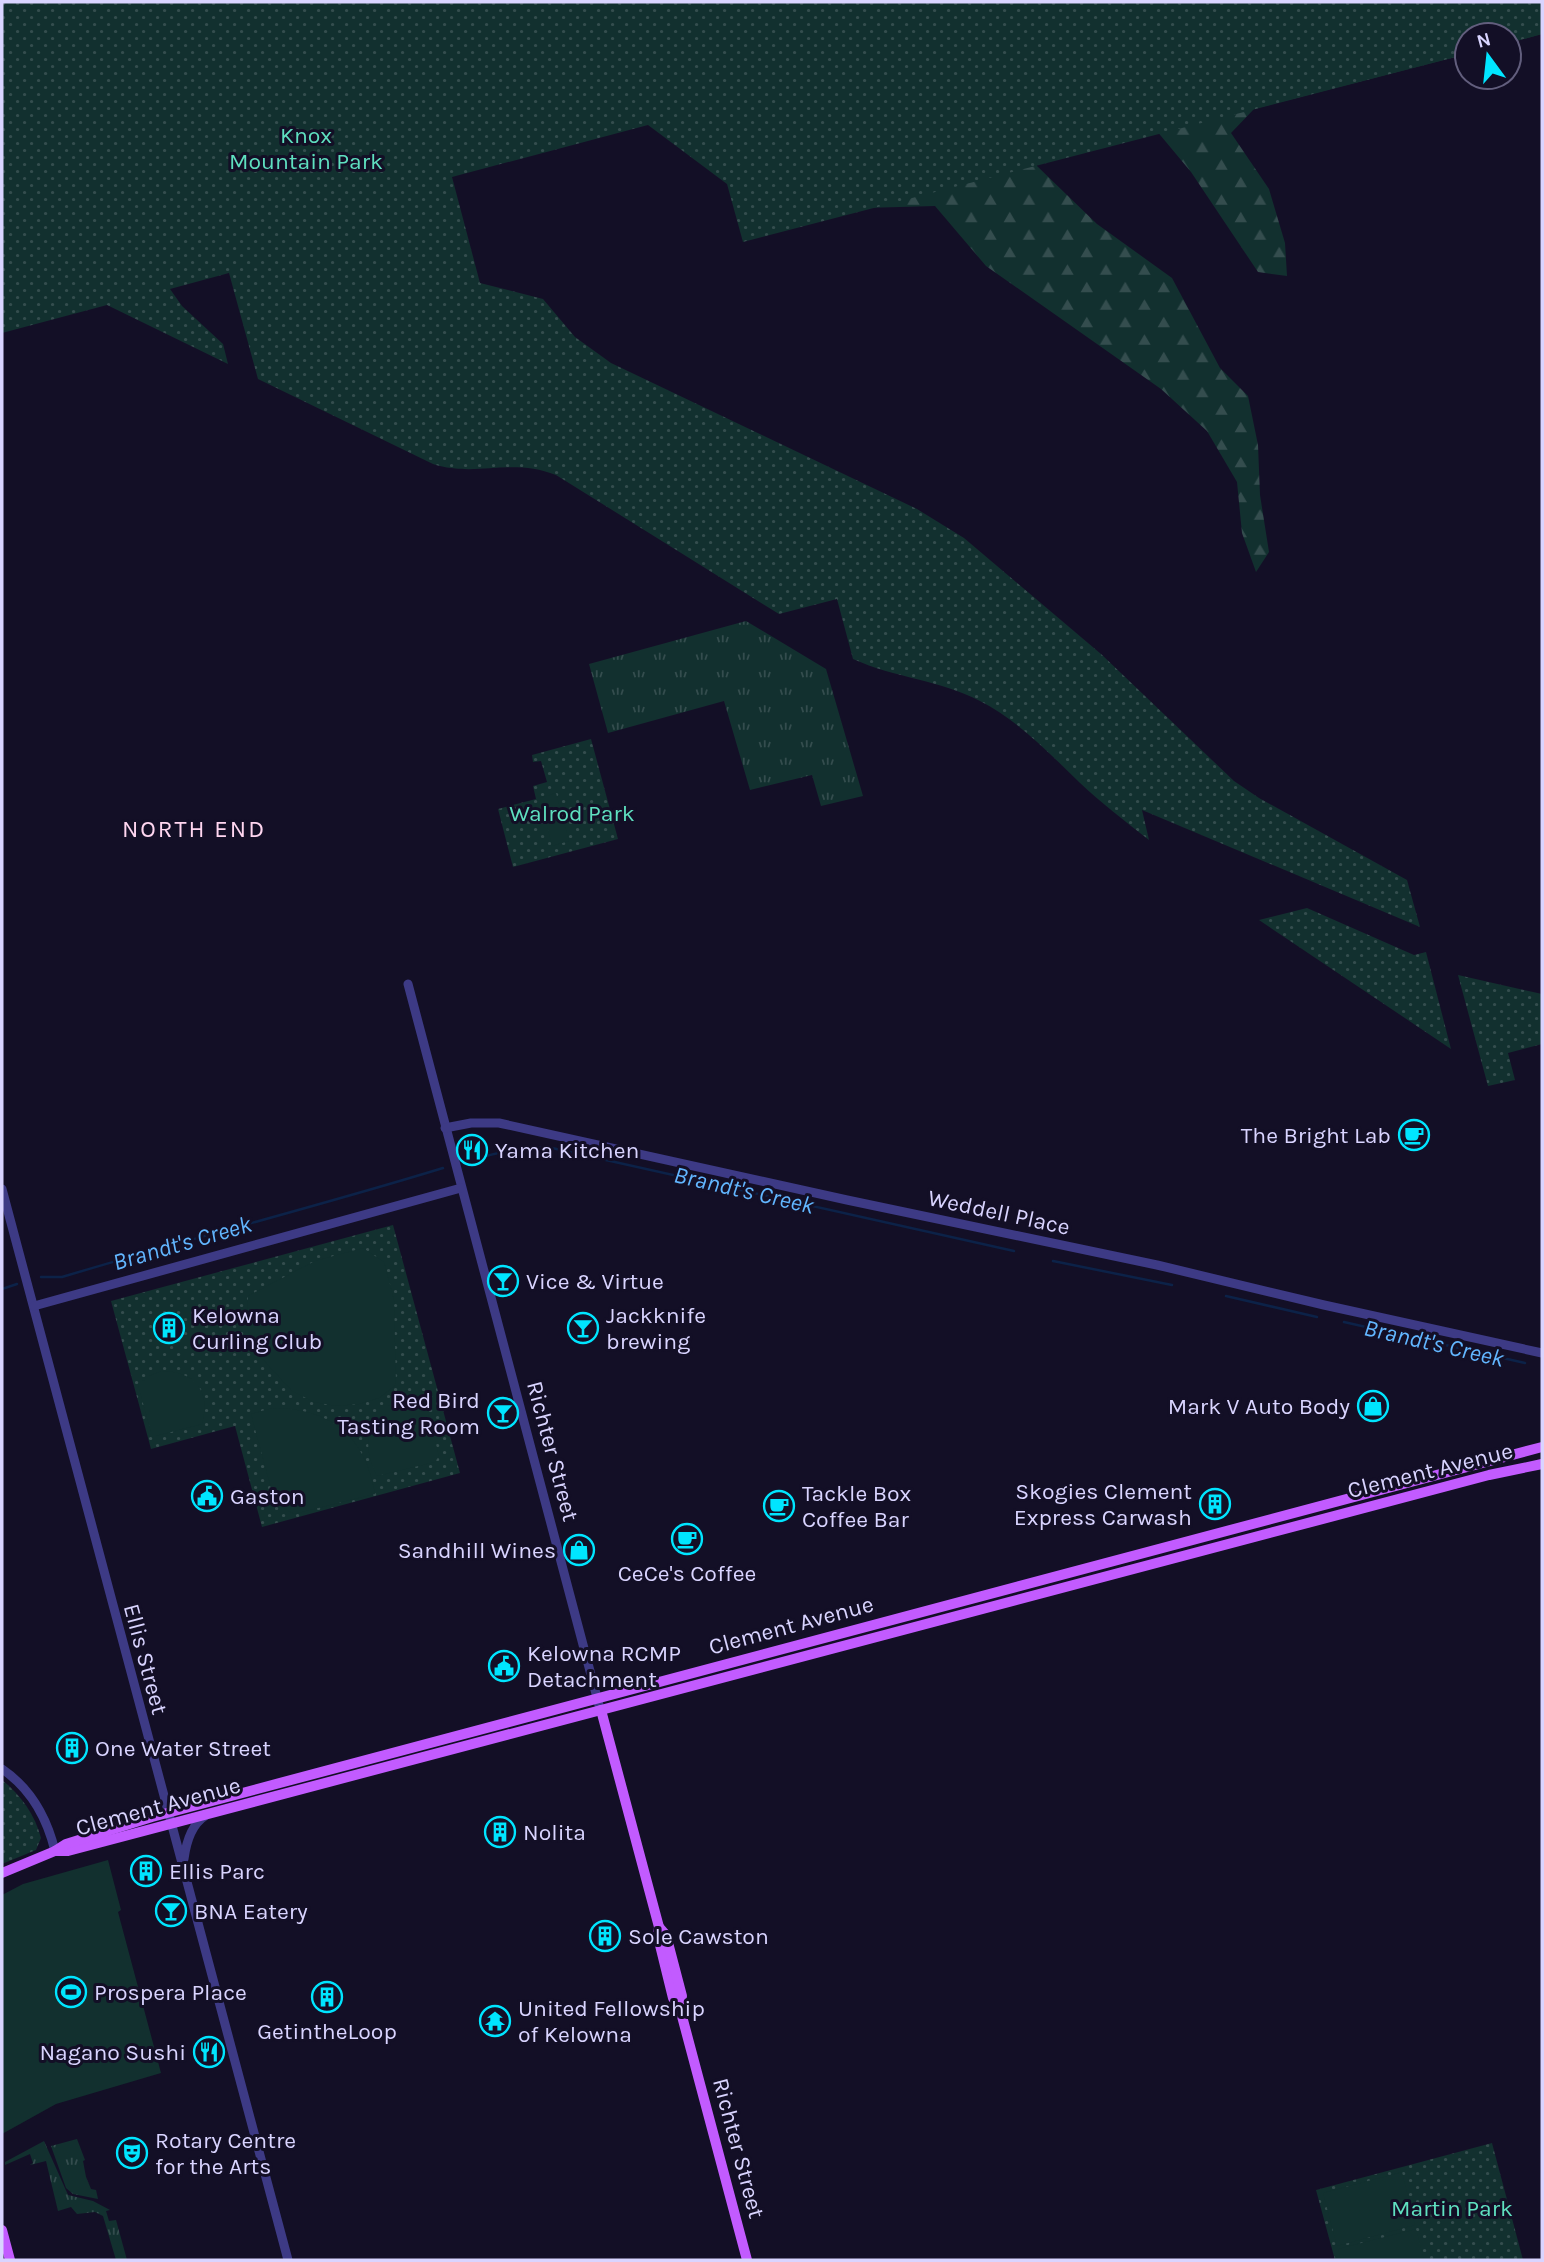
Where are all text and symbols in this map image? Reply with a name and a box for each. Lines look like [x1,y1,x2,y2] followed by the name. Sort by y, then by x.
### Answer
[1453,21,1523,91] north arrow
[1474,28,1493,53] text: N
[229,122,383,175] park label: Knox Mountain Park
[509,800,635,827] park label: Walrod Park
[122,815,266,843] district label: NORTH END
[1397,1118,1431,1152] cafe icon: The Bright Lab
[1241,1122,1391,1149] place label: The Bright Lab
[455,1133,489,1167] restaurant icon: Yama Kitchen
[495,1137,639,1164] place label: Yama Kitchen
[671,1160,818,1220] water label: Brandt's Creek
[925,1184,1072,1241] street label: Weddell Place
[109,1210,255,1276] water label: Brandt's Creek
[486,1264,520,1298] bar icon: Vice & Virtue
[526,1268,664,1295] place label: Vice & Virtue
[192,1302,322,1355] place label: Kelowna Curling Club
[606,1302,706,1355] place label: Jackknife brewing
[152,1311,186,1345] building icon: Kelowna Curling Club
[566,1311,600,1345] bar icon: Jackknife brewing
[1361,1313,1508,1373] water label: Brandt's Creek
[521,1378,584,1525] street label: Richter Street
[337,1387,480,1440] place label: Red Bird Tasting Room
[1356,1389,1390,1423] shop icon: Mark V Auto Body
[1168,1393,1350,1420] place label: Mark V Auto Body
[486,1396,520,1430] bar icon: Red Bird Tasting Room
[1345,1437,1516,1504] street label: Clement Avenue
[1014,1478,1192,1531] place label: Skogies Clement Express Carwash
[190,1479,224,1513] public building icon: Gaston
[802,1480,912,1533] place label: Tackle Box Coffee Bar
[230,1483,305,1510] place label: Gaston
[1198,1487,1232,1521] building icon: Skogies Clement Express Carwash
[762,1489,796,1523] cafe icon: Tackle Box Coffee Bar
[670,1522,704,1556] cafe icon: CeCe's Coffee
[562,1533,596,1567] shop icon: Sandhill Wines
[398,1537,556,1564] place label: Sandhill Wines
[618,1560,756,1587] place label: CeCe's Coffee
[706,1591,876,1660] street label: Clement Avenue
[118,1601,173,1718] street label: Ellis Street
[527,1640,681,1693] place label: Kelowna RCMP Detachment
[487,1649,521,1683] public building icon: Kelowna RCMP Detachment
[55,1731,89,1765] building icon: One Water Street
[95,1735,271,1762] place label: One Water Street
[73,1772,243,1841] street label: Clement Avenue
[483,1815,517,1849] building icon: Nolita
[523,1819,586,1846] place label: Nolita
[129,1854,163,1888] building icon: Ellis Parc
[169,1858,265,1885] place label: Ellis Parc
[154,1894,188,1928] bar icon: BNA Eatery
[194,1898,308,1925] place label: BNA Eatery
[588,1919,622,1953] building icon: Sole Cawston
[628,1923,769,1950] place label: Sole Cawston
[54,1975,88,2009] sports icon: Prospera Place
[94,1979,247,2006] place label: Prospera Place
[310,1980,344,2014] building icon: GetintheLoop
[518,1995,705,2048] place label: United Fellowship of Kelowna
[478,2004,512,2038] temple icon: United Fellowship of Kelowna
[257,2018,397,2045] place label: GetintheLoop
[192,2035,226,2069] restaurant icon: Nagano Sushi
[39,2039,186,2066] place label: Nagano Sushi
[707,2075,770,2222] street label: Richter Street
[155,2127,296,2180] place label: Rotary Centre for the Arts
[115,2136,149,2170] theatre icon: Rotary Centre for the Arts
[1391,2195,1513,2222] park label: Martin Park

